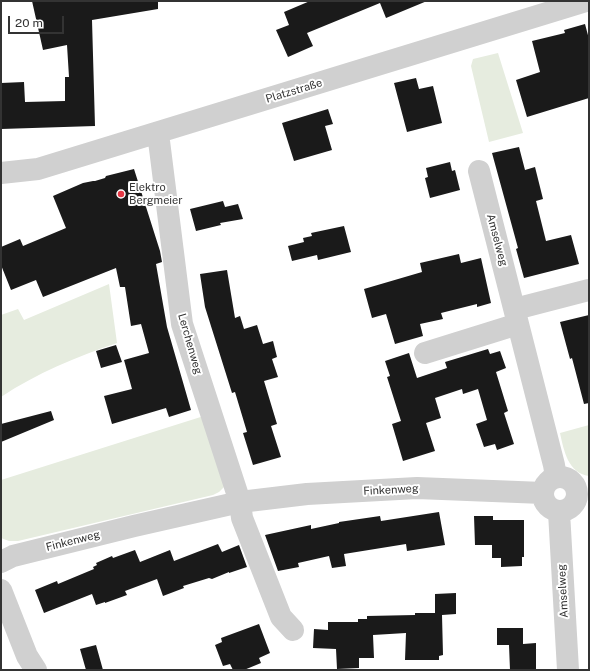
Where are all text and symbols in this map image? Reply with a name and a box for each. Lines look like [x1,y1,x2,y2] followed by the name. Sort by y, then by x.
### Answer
[10,8,66,34] scale bar
[15,16,43,30] text: 20 m
[264,76,324,106] street label: Platzstraße
[129,181,183,207] place label: Elektro Bergmeier
[116,189,126,199] marker: Elektro Bergmeier
[484,212,510,268] street label: Amselweg
[175,312,205,376] street label: Lerchenweg
[363,482,419,498] street label: Finkenweg
[44,528,102,554] street label: Finkenweg
[555,564,571,618] street label: Amselweg

